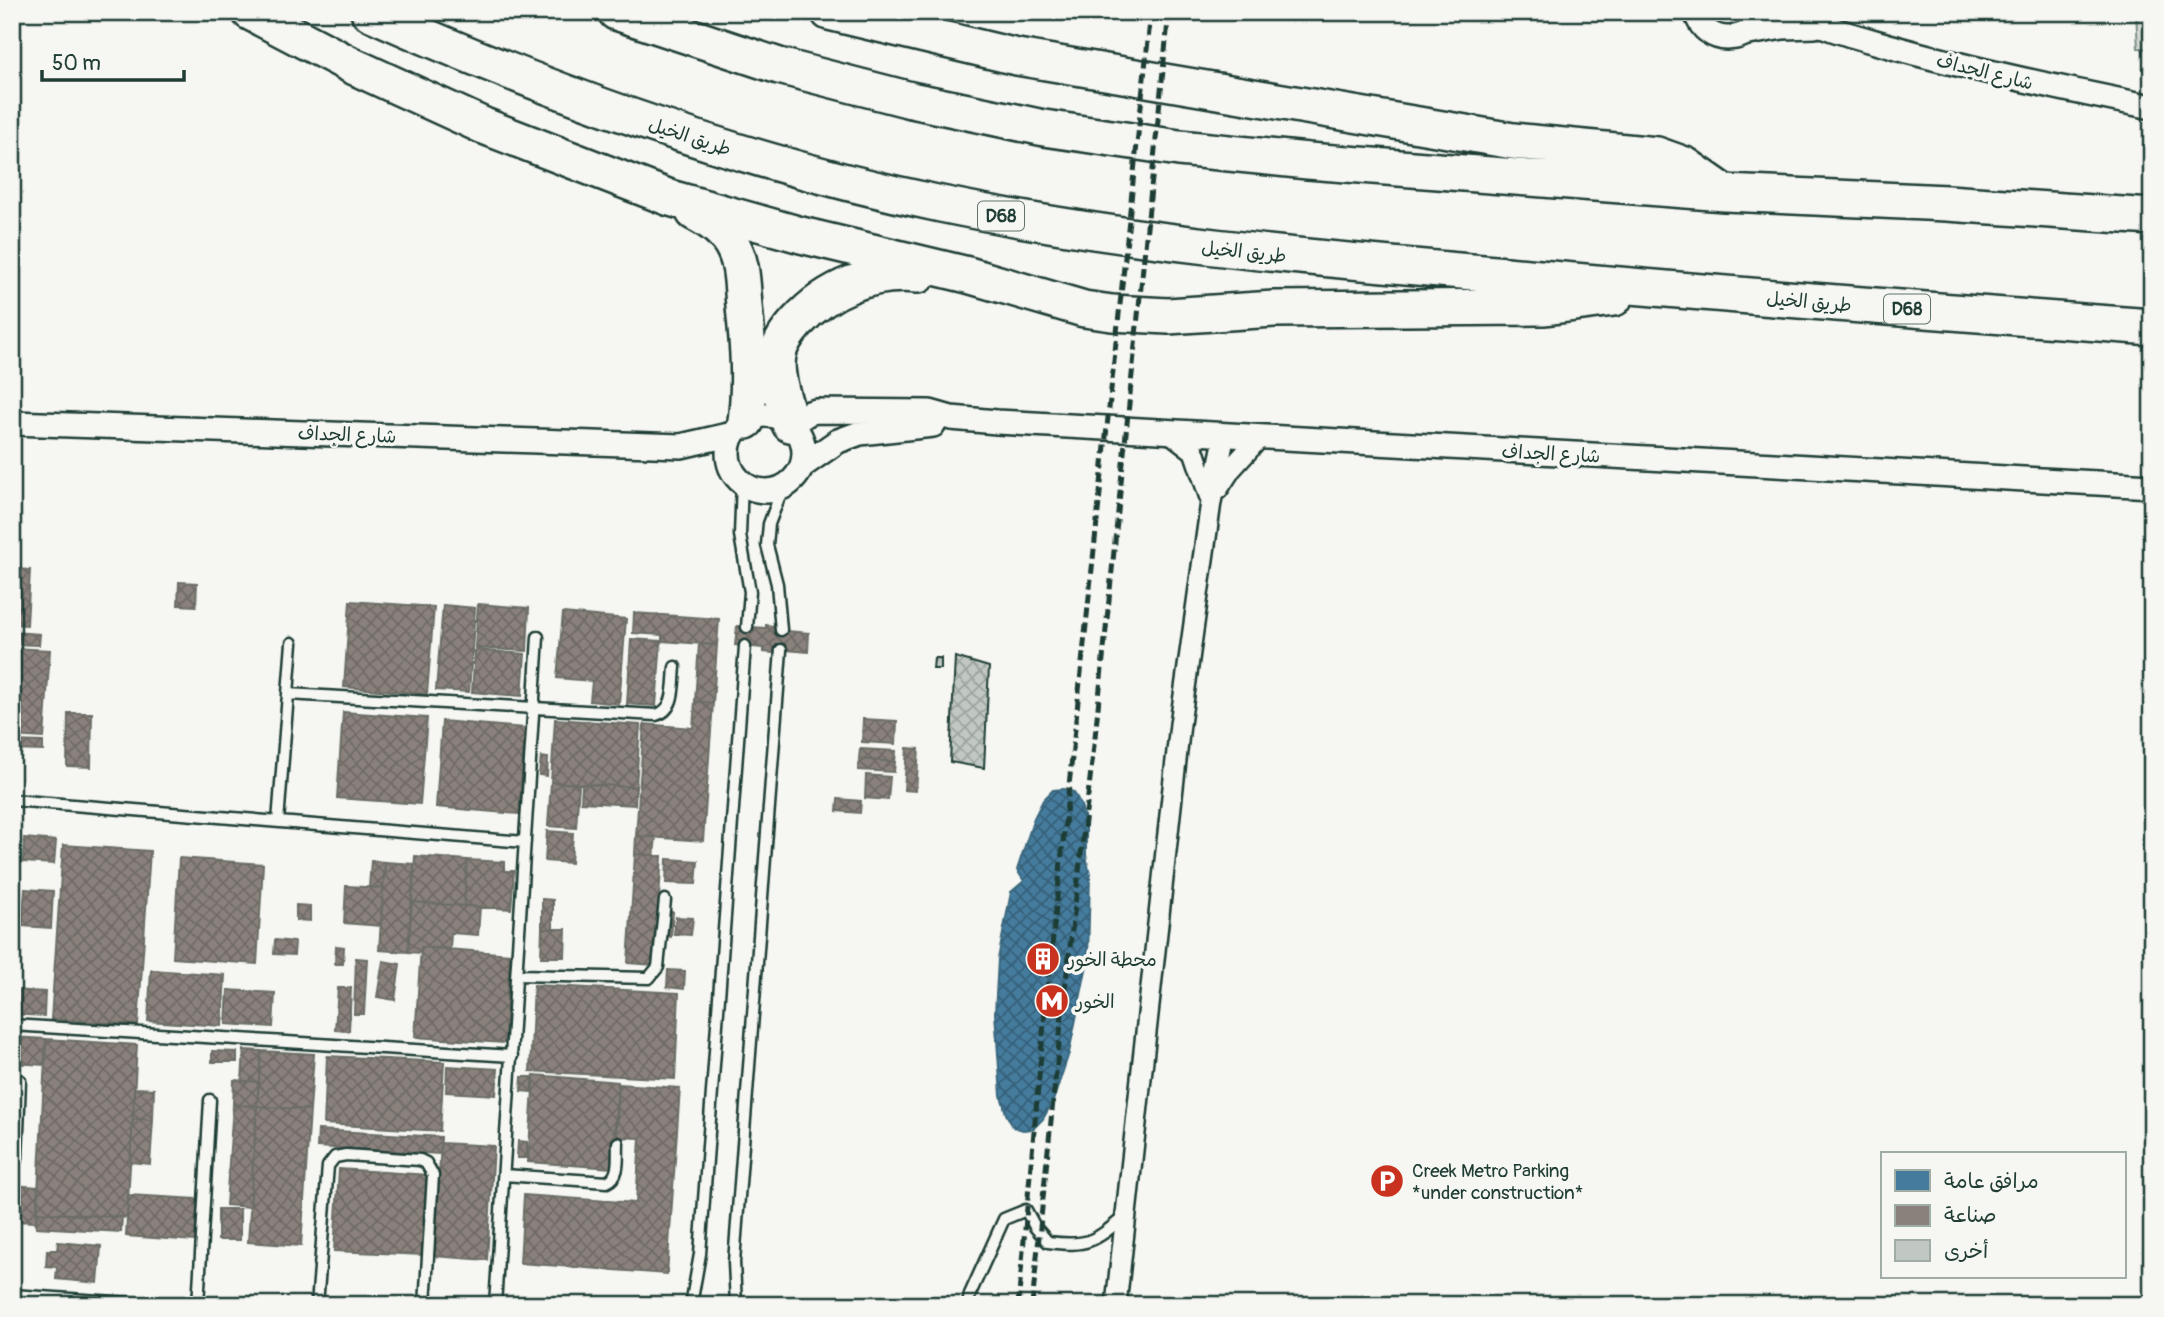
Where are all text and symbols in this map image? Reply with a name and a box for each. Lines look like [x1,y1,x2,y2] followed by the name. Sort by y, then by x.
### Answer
[42,38,184,82] scale bar
[1934,48,2036,97] street label: شارع الجداف
[52,50,101,77] text: 50 m
[645,112,734,162] street label: طريق الخيل
[978,202,1024,230] road number: D68
[1200,236,1288,268] street label: طريق الخيل
[1765,286,1853,318] street label: طريق الخيل
[1884,295,1930,324] road number: D68
[297,421,397,450] street label: شارع الجداف
[1501,439,1601,470] street label: شارع الجداف
[1024,940,1062,978] building icon: محطة الخور
[1066,948,1157,972] place label: محطة الخور
[1033,982,1071,1020] metro station icon: الخور
[1074,990,1115,1014] place label: الخور
[1881,1152,2126,1278] legend
[1412,1159,1584,1205] place label: Creek Metro Parking *under construction*
[1368,1162,1406,1200] parking icon: Creek Metro Parking *under construction*
[1944,1168,2039,1195] text: مرافق عامة
[1944,1202,1997,1229] text: صناعة
[1944,1238,1988,1265] text: أخرى

